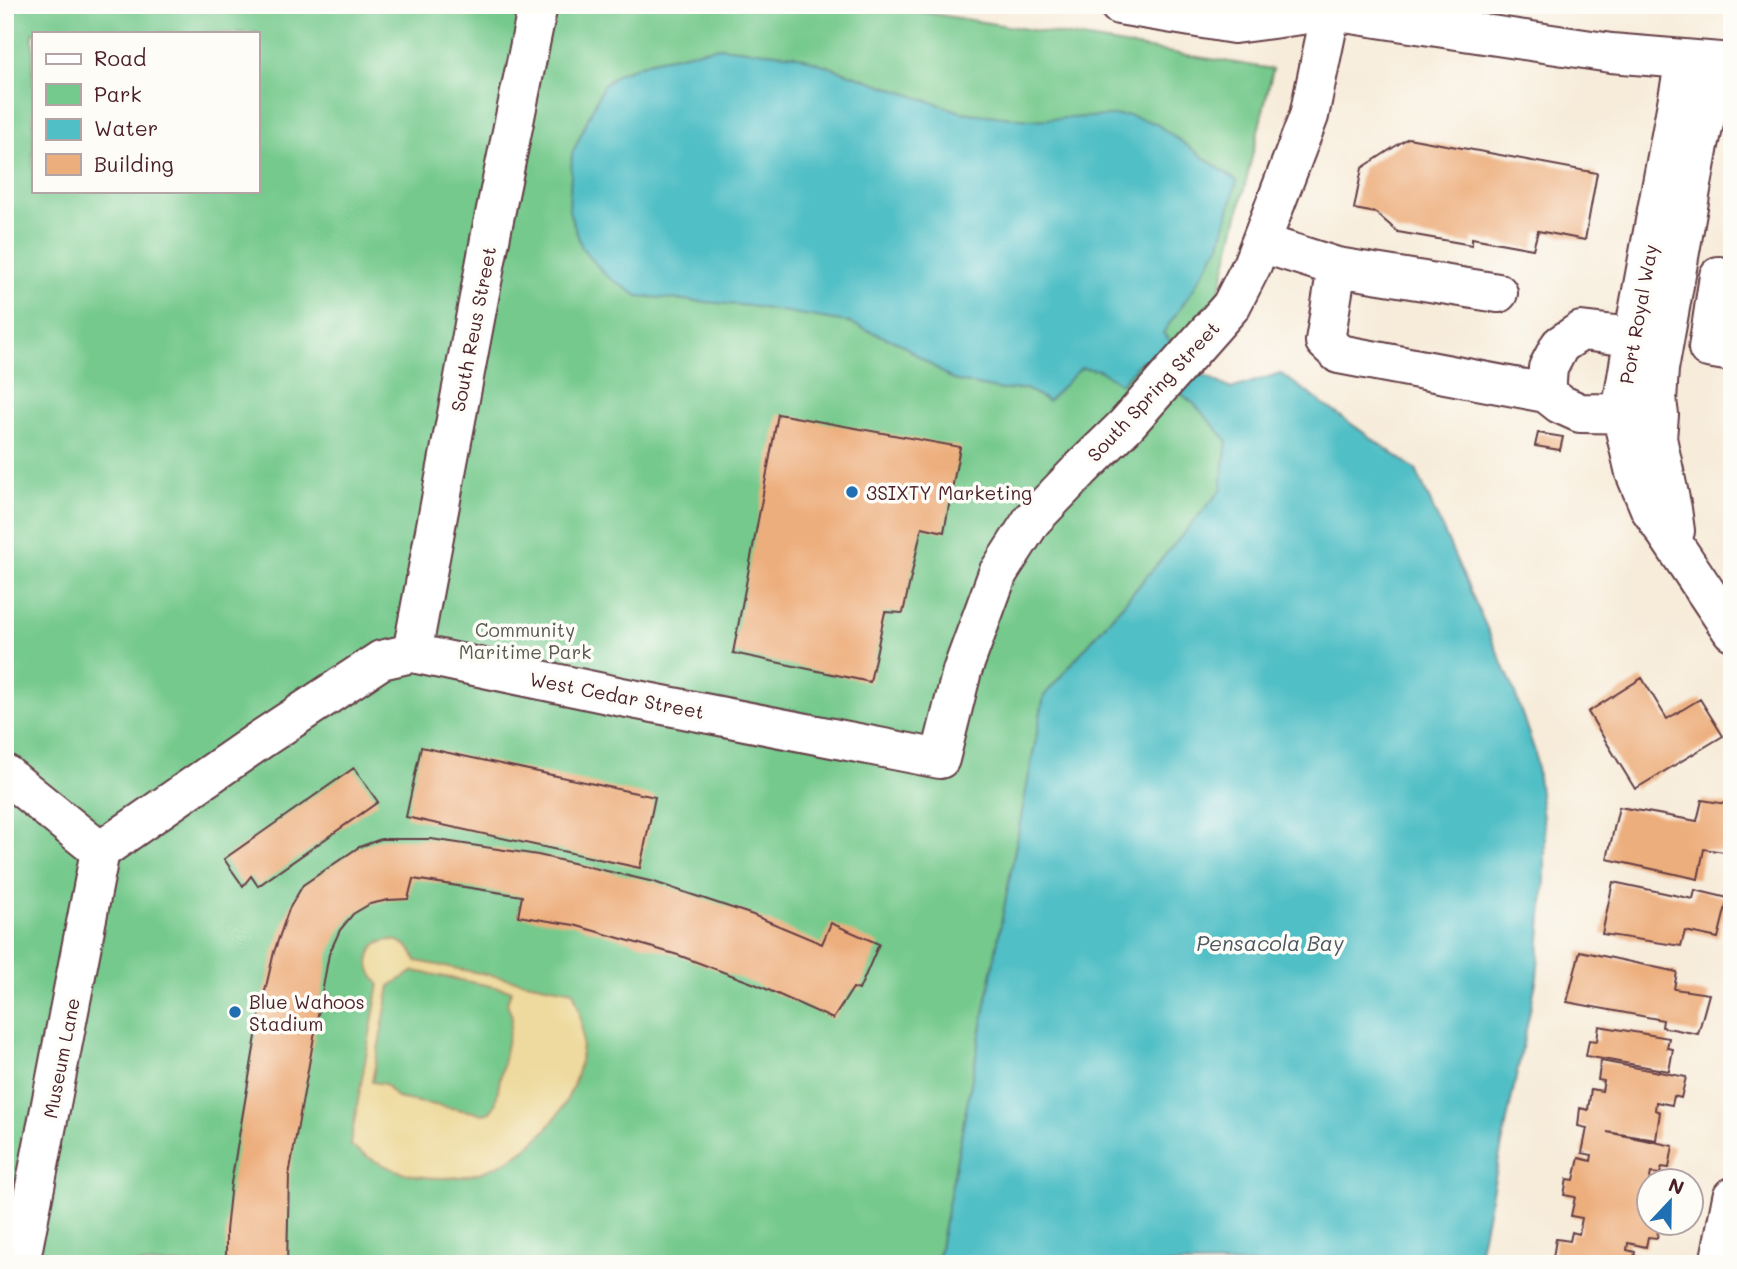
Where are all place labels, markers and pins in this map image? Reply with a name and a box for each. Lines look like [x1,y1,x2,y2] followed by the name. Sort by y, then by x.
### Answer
[866,480,1032,505] place label: 3SIXTY Marketing
[844,484,860,500] marker: 3SIXTY Marketing
[249,989,365,1036] place label: Blue Wahoos Stadium
[227,1004,243,1020] marker: Blue Wahoos Stadium

